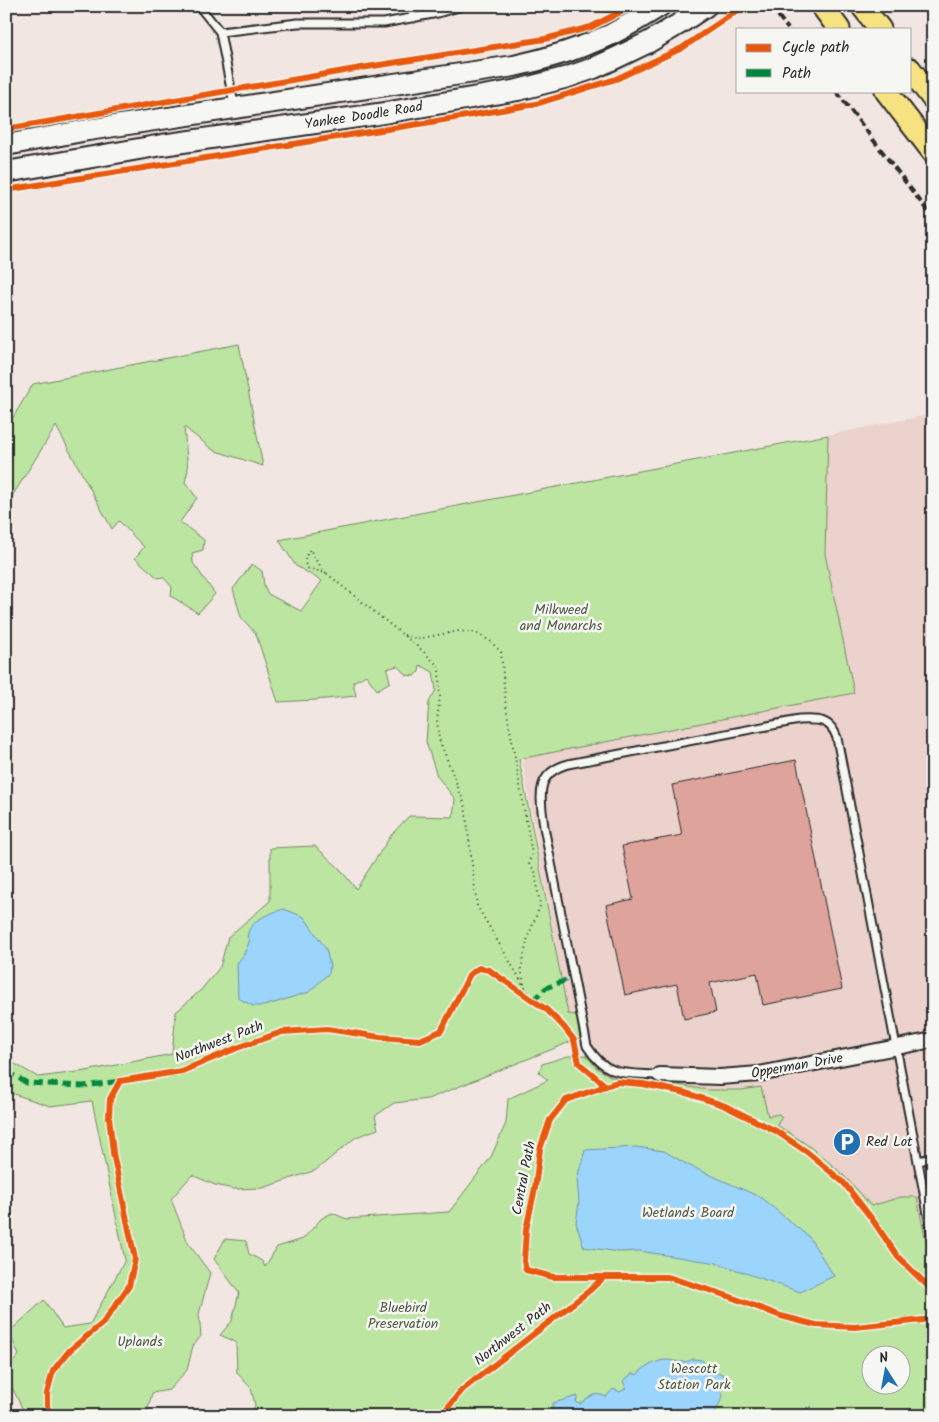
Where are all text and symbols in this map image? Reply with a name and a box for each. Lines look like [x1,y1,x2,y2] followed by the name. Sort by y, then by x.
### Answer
[736,28,912,92] legend
[782,36,849,60] text: Cycle path
[782,62,811,86] text: Path
[303,95,425,135] street label: Yankee Doodle Road
[520,599,602,637] park label: Milkweed and Monarchs
[172,1015,266,1069] street label: Northwest Path
[749,1047,845,1085] street label: Opperman Drive
[832,1127,862,1157] parking icon: Red Lot
[866,1131,913,1153] place label: Red Lot
[506,1139,542,1217] street label: Central Path
[642,1202,735,1224] park label: Wetlands Board
[368,1297,438,1335] park label: Bluebird Preservation
[470,1297,556,1371] street label: Northwest Path
[117,1331,163,1353] park label: Uplands
[862,1344,912,1394] north arrow
[877,1347,890,1370] text: N
[658,1358,731,1396] park label: Wescott Station Park

